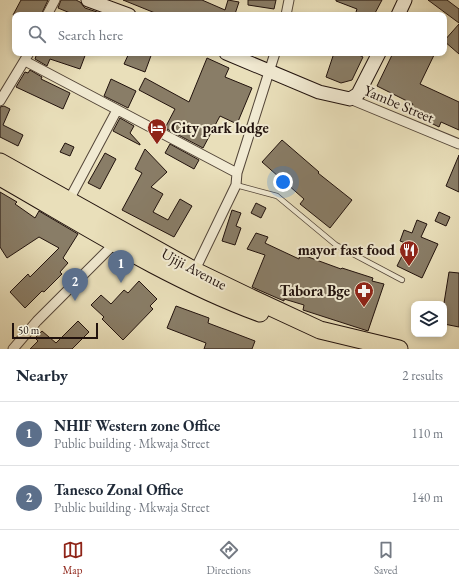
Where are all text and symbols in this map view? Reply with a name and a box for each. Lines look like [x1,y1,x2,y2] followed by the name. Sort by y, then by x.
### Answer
[12,12,447,56] search box
[26,23,48,45] icon: search
[58,25,123,44] text: Search here
[361,80,437,127] street label: Yambe Street
[146,117,168,145] hotel icon: City park lodge
[171,118,269,137] place label: City park lodge
[273,172,293,192] your location
[398,239,420,267] restaurant icon: mayor fast food
[298,240,396,259] place label: mayor fast food
[158,243,230,294] street label: Ujiji Avenue
[108,250,134,283] pin: 1
[62,268,88,301] pin: 2
[353,280,375,308] pharmacy icon: Tabora Bge
[280,281,350,300] place label: Tabora Bge
[411,301,447,337] map controls
[411,301,447,337] button: layers
[12,321,98,340] scale bar
[18,323,39,337] text: 50 m
[16,364,68,386] text: Nearby
[402,367,443,384] text: 2 results
[54,416,220,435] text: NHIF Western zone Office
[26,425,32,442] text: 1
[412,425,443,442] text: 110 m
[54,435,210,452] text: Public building · Mkwaja Street
[54,480,183,499] text: Tanesco Zonal Office
[26,489,32,506] text: 2
[412,489,443,506] text: 140 m
[54,499,210,516] text: Public building · Mkwaja Street
[62,539,84,577] tab: Map
[207,539,251,577] tab: Directions
[374,539,397,577] tab: Saved

